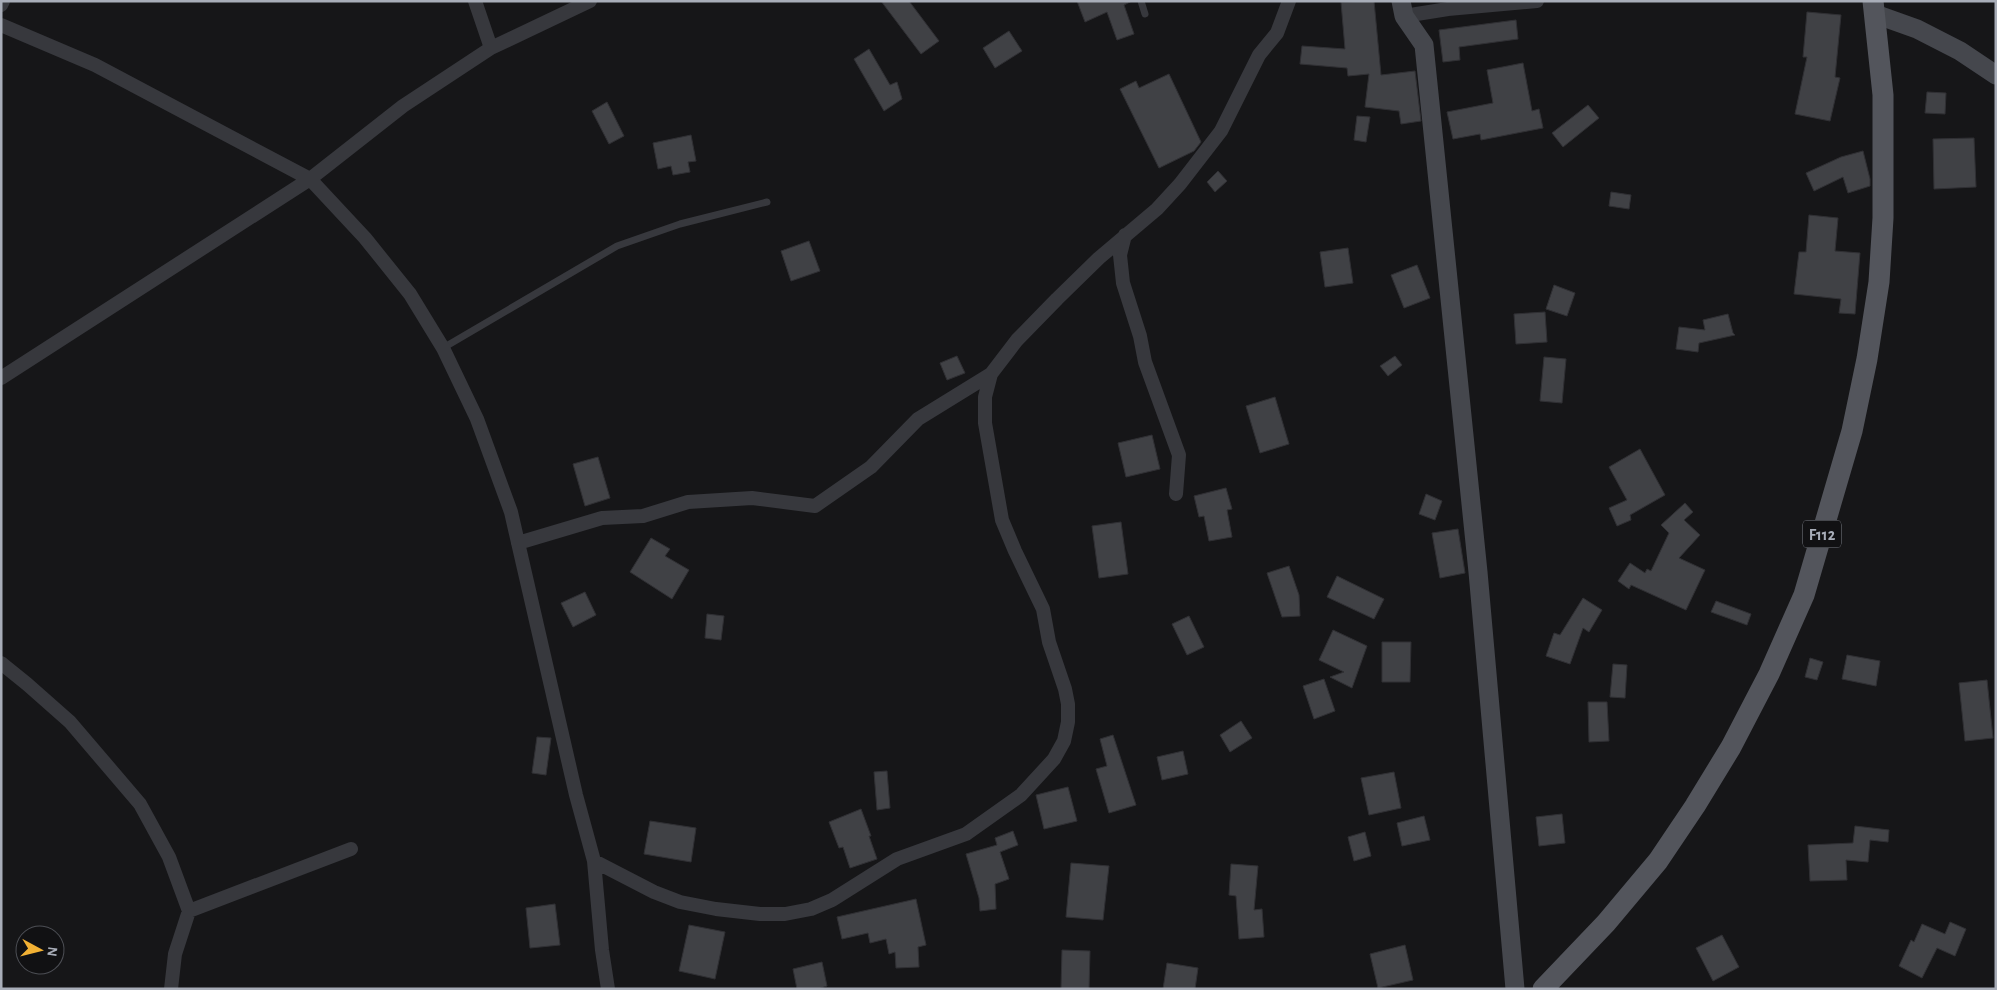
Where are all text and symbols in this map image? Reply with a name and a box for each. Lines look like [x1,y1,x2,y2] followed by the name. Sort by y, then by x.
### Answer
[1803,520,1841,548] road number: F112
[15,925,65,975] north arrow
[44,946,59,957] text: N

